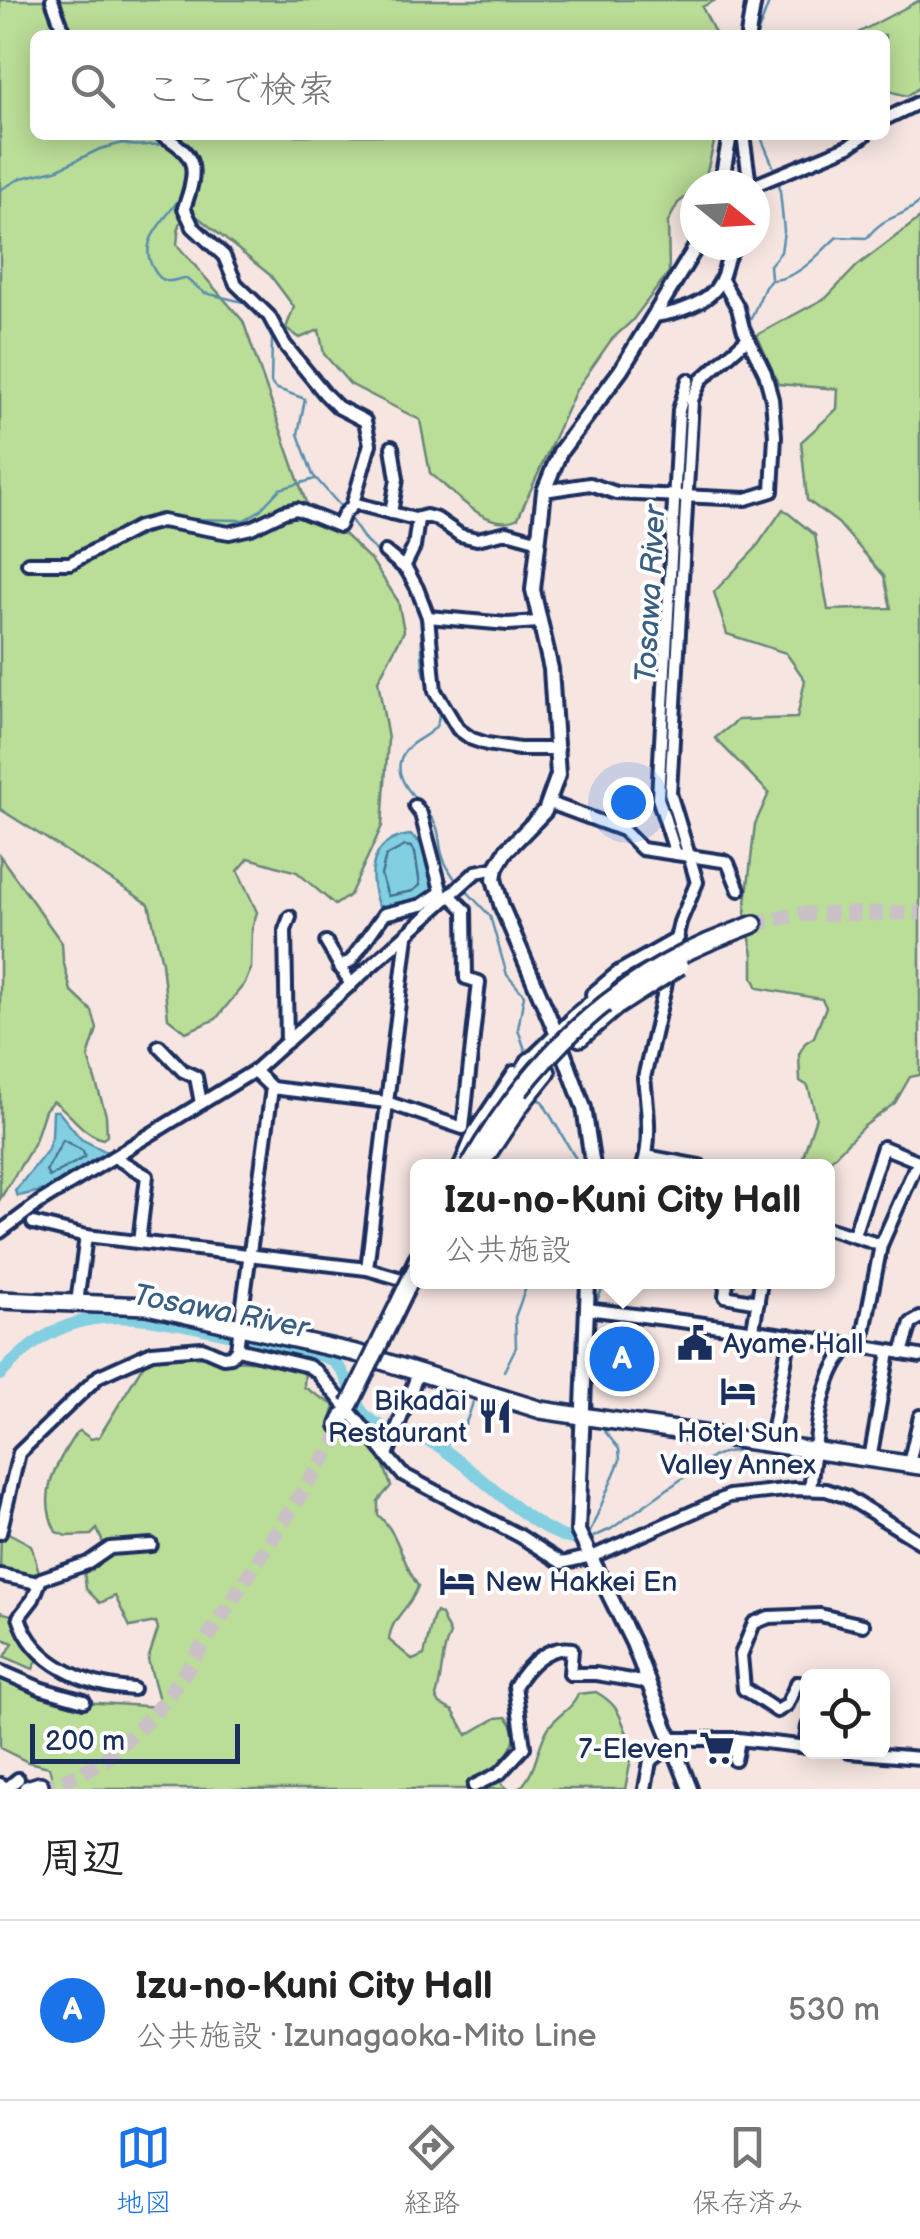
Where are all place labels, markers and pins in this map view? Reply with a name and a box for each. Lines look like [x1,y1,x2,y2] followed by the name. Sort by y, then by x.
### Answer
[590,1322,654,1396] pin: A
[676,1324,714,1362] public building icon: Ayame Hall
[723,1328,864,1361] place label: Ayame Hall
[719,1372,757,1410] hotel icon: Hotel Sun Valley Annex
[328,1385,467,1450] place label: Bikadai Restaurant
[476,1397,514,1435] restaurant icon: Bikadai Restaurant
[660,1417,816,1482] place label: Hotel Sun Valley Annex
[438,1562,476,1600] hotel icon: New Hakkei En
[485,1566,677,1599] place label: New Hakkei En
[698,1729,736,1767] supermarket icon: 7-Eleven
[579,1733,689,1766] place label: 7-Eleven

